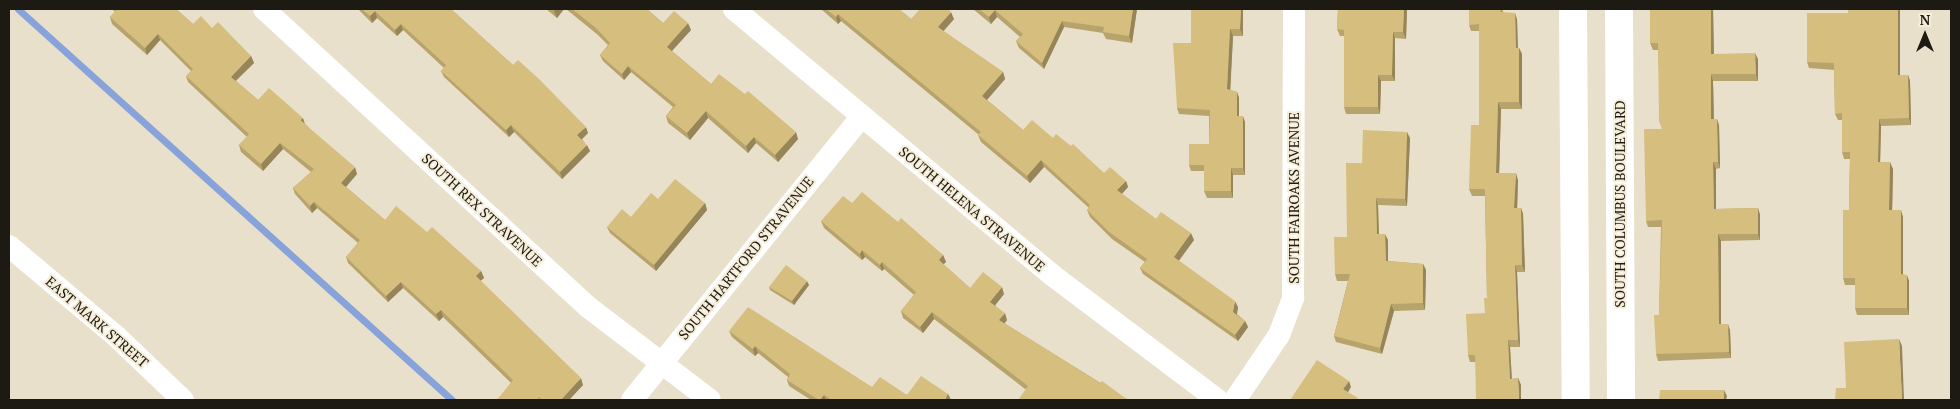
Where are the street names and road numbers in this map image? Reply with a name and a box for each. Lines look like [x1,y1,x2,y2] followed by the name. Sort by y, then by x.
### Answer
[1612,100,1628,308] street label: SOUTH COLUMBUS BOULEVARD
[1286,112,1302,284] street label: SOUTH FAIROAKS AVENUE
[895,143,1049,275] street label: SOUTH HELENA STRAVENUE
[418,150,546,270] street label: SOUTH REX STRAVENUE
[675,173,817,343] street label: SOUTH HARTFORD STRAVENUE
[42,273,152,371] street label: EAST MARK STREET

